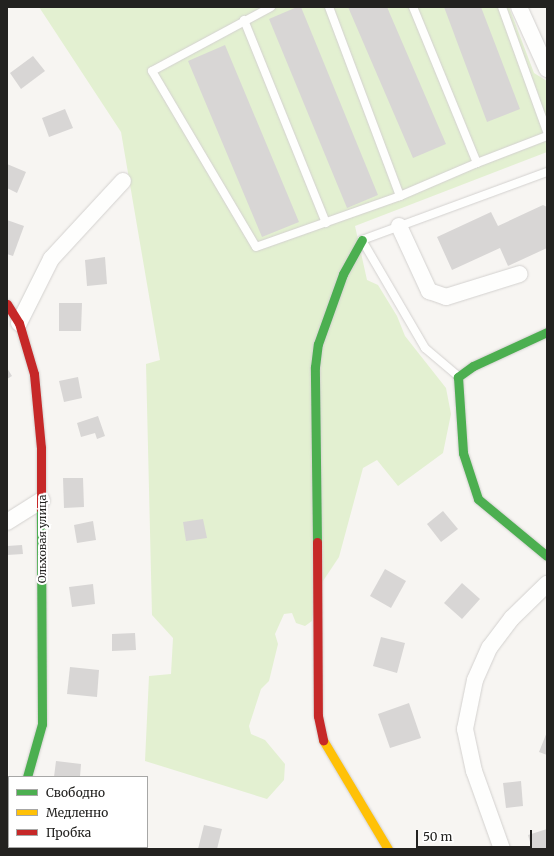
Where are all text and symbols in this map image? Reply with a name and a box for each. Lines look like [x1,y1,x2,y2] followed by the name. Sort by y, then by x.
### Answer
[35,495,49,583] street label: Ольховая улица
[8,776,148,848] legend
[46,785,105,800] text: Свободно
[46,805,108,820] text: Медленно
[418,822,534,848] scale bar
[46,825,91,840] text: Пробка
[423,829,452,844] text: 50 m

